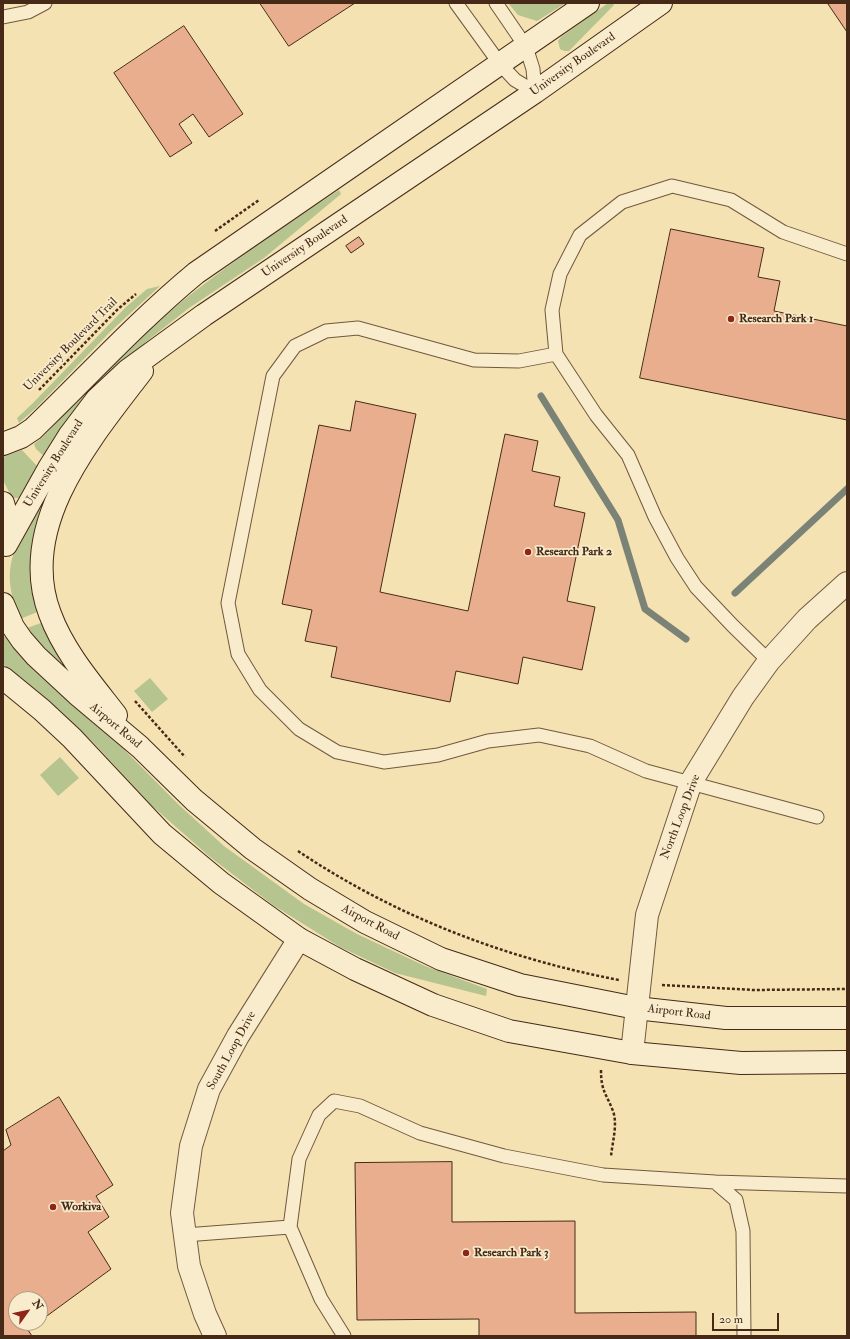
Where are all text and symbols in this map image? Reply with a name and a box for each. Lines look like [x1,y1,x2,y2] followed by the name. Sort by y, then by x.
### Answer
[528,30,618,100] street label: University Boulevard
[259,213,351,281] street label: University Boulevard
[21,295,121,395] street label: University Boulevard Trail
[739,312,813,326] place label: Research Park 1
[726,314,736,324] marker: Research Park 1
[21,417,87,511] street label: University Boulevard
[536,545,612,559] place label: Research Park 2
[523,547,533,557] marker: Research Park 2
[86,700,144,752] street label: Airport Road
[658,773,704,861] street label: North Loop Drive
[339,902,401,944] street label: Airport Road
[647,1002,711,1024] street label: Airport Road
[204,1009,260,1093] street label: South Loop Drive
[61,1200,101,1214] place label: Workiva
[48,1202,58,1212] marker: Workiva
[474,1246,549,1260] place label: Research Park 3
[461,1248,471,1258] marker: Research Park 3
[8,1291,48,1331] north arrow
[30,1297,46,1312] text: N
[714,1305,781,1331] scale bar
[719,1312,743,1327] text: 20 m

